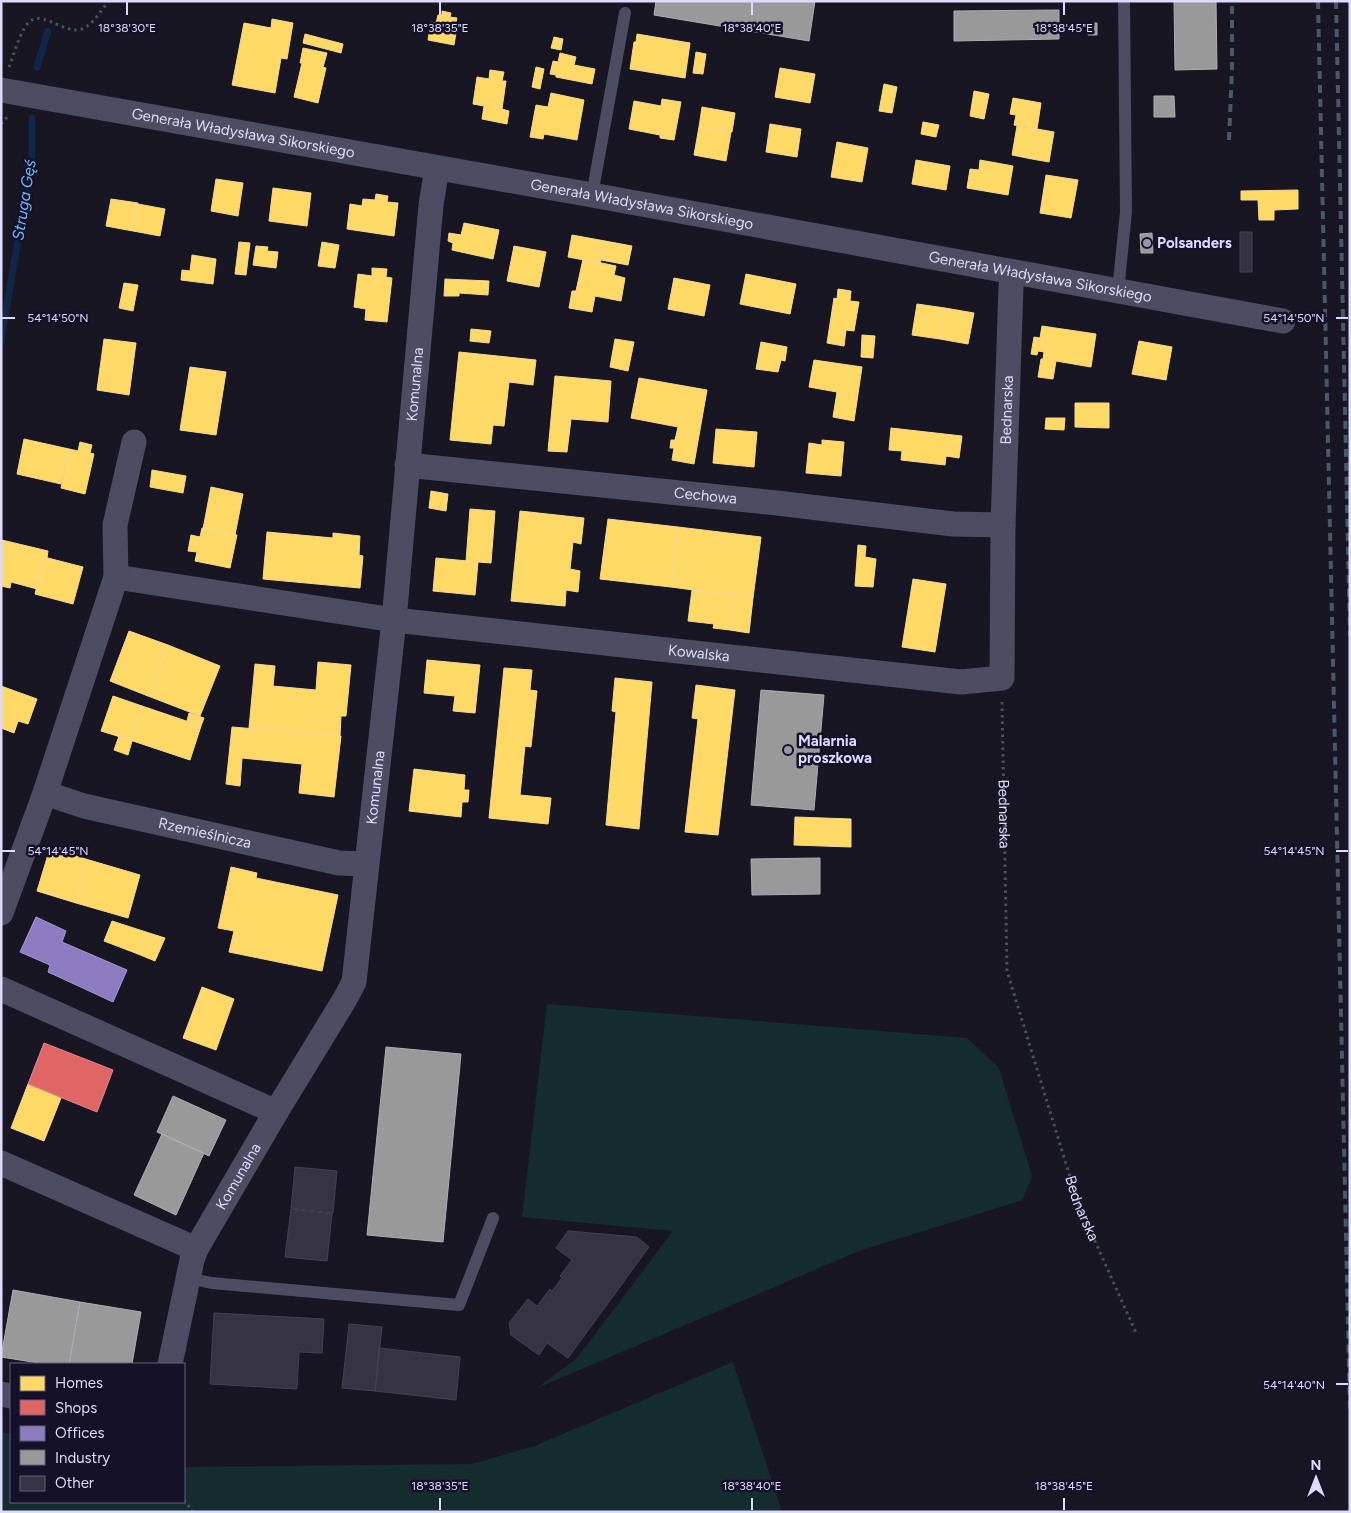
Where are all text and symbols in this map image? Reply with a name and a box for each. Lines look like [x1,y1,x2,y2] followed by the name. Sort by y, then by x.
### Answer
[98,21,156,35] text: 18°38'30"E
[411,21,469,35] text: 18°38'35"E
[722,21,782,35] text: 18°38'40"E
[1035,21,1093,35] text: 18°38'45"E
[130,104,357,162] street label: Generała Władysława Sikorskiego
[8,158,40,242] water label: Struga Gęś
[529,175,755,233] street label: Generała Władysława Sikorskiego
[1157,234,1232,252] place label: Polsanders
[1141,237,1153,249] marker: Polsanders
[927,248,1154,306] street label: Generała Władysława Sikorskiego
[27,311,89,325] text: 54°14'50"N
[1263,311,1325,325] text: 54°14'50"N
[403,347,427,422] street label: Komunalna
[997,375,1017,445] street label: Bednarska
[673,483,738,508] street label: Cechowa
[667,641,731,666] street label: Kowalska
[798,732,872,767] place label: Malarnia proszkowa
[782,744,794,756] marker: Malarnia proszkowa
[362,750,389,825] street label: Komunalna
[994,779,1014,849] street label: Bednarska
[157,814,253,852] street label: Rzemieślnicza
[27,844,89,858] text: 54°14'45"N
[1263,844,1325,858] text: 54°14'45"N
[212,1140,265,1213] street label: Komunalna
[1061,1173,1103,1244] street label: Bednarska
[10,1363,185,1503] legend
[55,1374,103,1392] text: Homes
[1263,1378,1325,1392] text: 54°14'40"N
[55,1399,97,1417] text: Shops
[55,1424,105,1442] text: Offices
[55,1449,110,1467] text: Industry
[1291,1453,1341,1503] north arrow
[1311,1457,1321,1474] text: N
[55,1474,94,1492] text: Other
[411,1479,469,1493] text: 18°38'35"E
[722,1479,782,1493] text: 18°38'40"E
[1035,1479,1093,1493] text: 18°38'45"E

